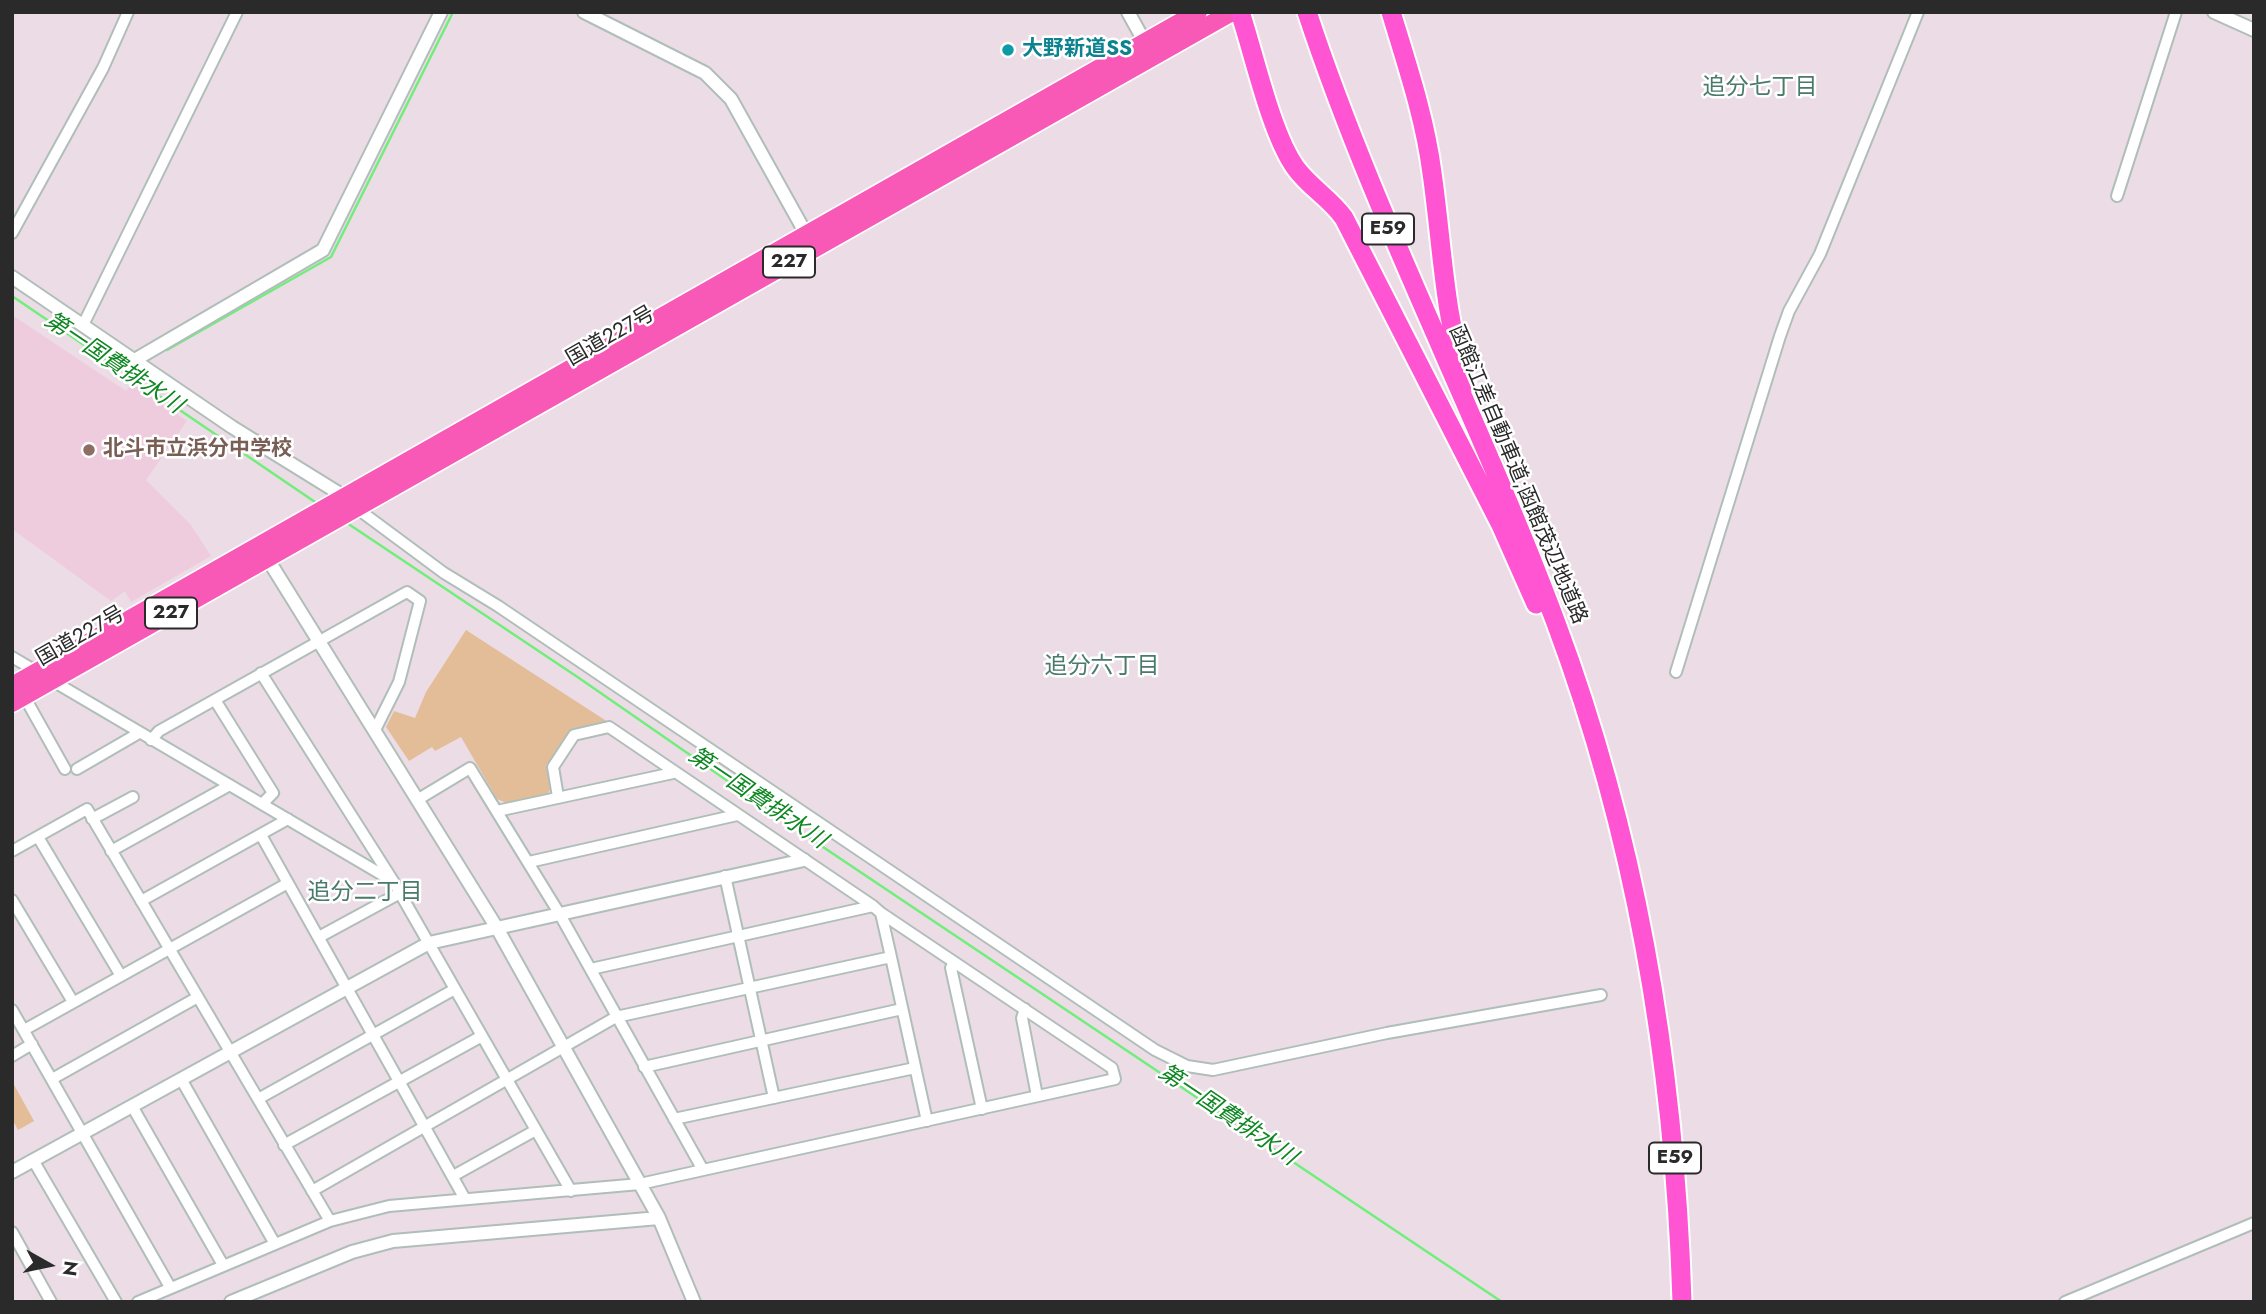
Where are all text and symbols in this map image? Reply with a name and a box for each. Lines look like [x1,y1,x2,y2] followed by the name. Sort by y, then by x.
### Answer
[1022,37,1132,63] place label: 大野新道SS
[1000,42,1016,58] marker: 大野新道SS
[1703,74,1817,102] district label: 追分七丁目
[1362,214,1414,244] road number: E59
[763,246,815,278] road number: 227
[562,302,660,372] street label: 国道227号
[39,308,187,420] water label: 第一国費排水川
[1443,322,1591,628] street label: 函館江差自動車道;函館茂辺地道路
[103,437,292,463] place label: 北斗市立浜分中学校
[81,442,97,458] marker: 北斗市立浜分中学校
[145,598,197,628] road number: 227
[32,602,130,672] street label: 国道227号
[1045,653,1159,681] district label: 追分六丁目
[683,743,831,855] water label: 第一国費排水川
[308,879,422,907] district label: 追分二丁目
[1153,1060,1301,1172] water label: 第一国費排水川
[1649,1142,1701,1174] road number: E59
[14,1230,84,1300] north arrow
[56,1259,85,1278] text: N

